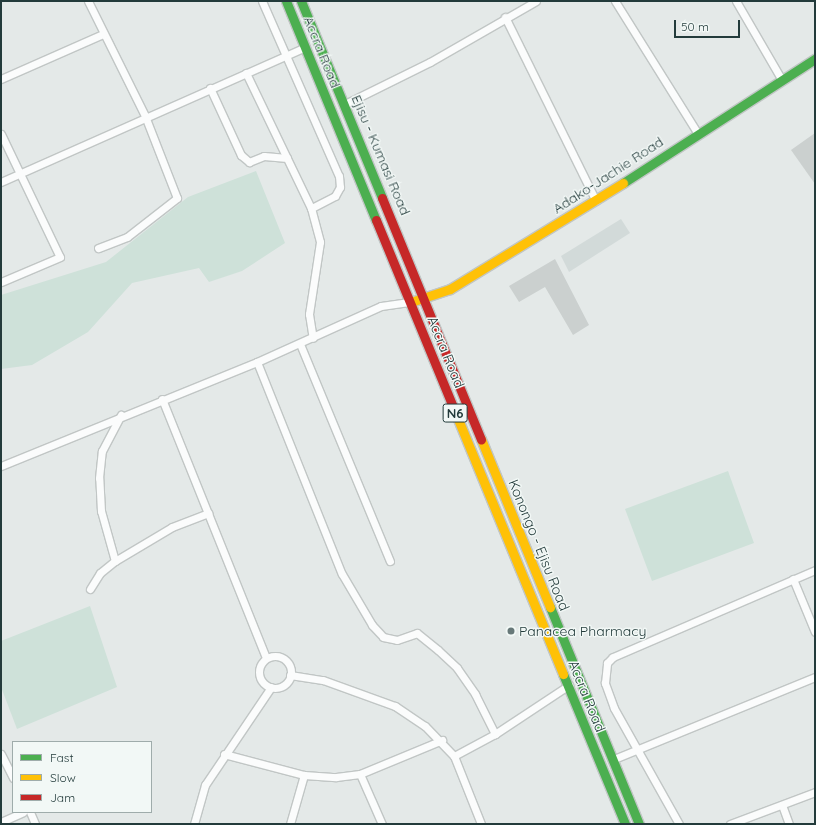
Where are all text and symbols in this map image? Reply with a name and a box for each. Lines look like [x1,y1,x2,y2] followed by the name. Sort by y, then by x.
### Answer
[676,12,742,38] scale bar
[300,14,344,90] street label: Accra Road
[681,19,709,34] text: 50 m
[348,92,414,218] street label: Ejisu - Kumasi Road
[550,133,666,217] street label: Adako-Jachie Road
[424,314,468,390] street label: Accra Road
[442,402,468,424] road number: N6
[505,477,573,613] street label: Konongo - Ejisu Road
[519,623,646,639] place label: Panacea Pharmacy
[506,626,516,636] marker: Panacea Pharmacy
[565,658,609,734] street label: Accra Road
[12,741,152,813] legend
[50,750,74,765] text: Fast
[50,770,76,785] text: Slow
[50,790,75,805] text: Jam

